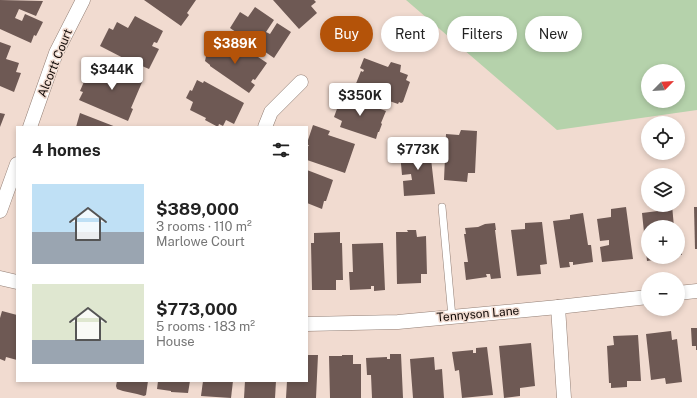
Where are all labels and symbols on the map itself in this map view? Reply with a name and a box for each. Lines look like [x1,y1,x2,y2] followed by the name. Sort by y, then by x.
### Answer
[35,26,75,99] street label: Alcortt Court
[207,31,263,65] pin: $389K
[84,57,140,91] pin: $344K
[641,64,685,108] north arrow
[332,83,388,117] pin: $350K
[390,137,446,171] pin: $773K
[436,303,520,325] street label: Tennyson Lane

